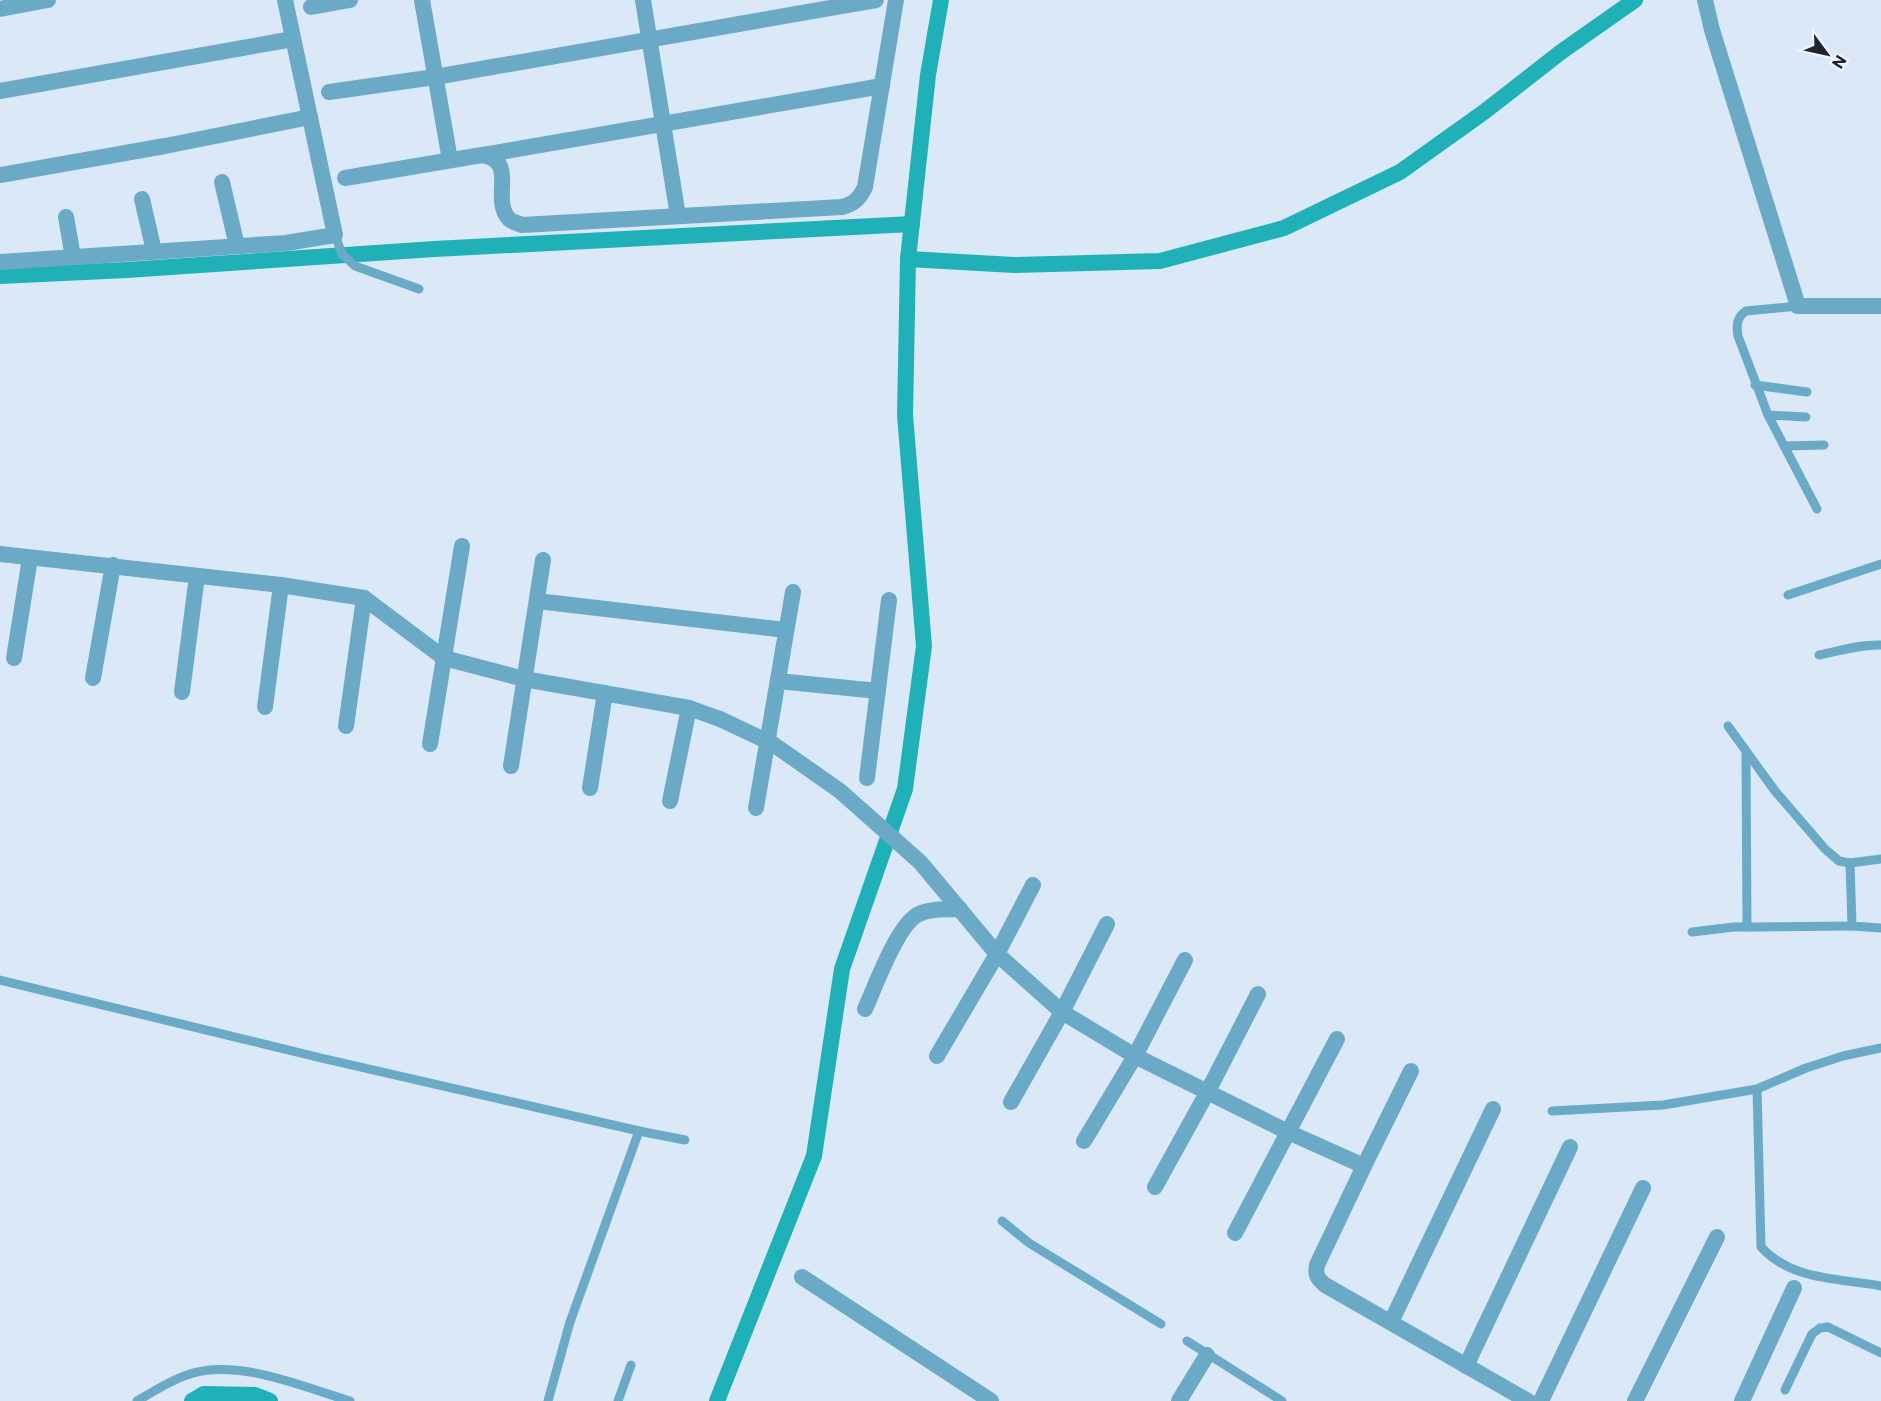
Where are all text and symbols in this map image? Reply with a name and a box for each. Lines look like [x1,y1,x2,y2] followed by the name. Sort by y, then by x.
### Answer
[1797,24,1857,84] north arrow
[1829,52,1851,73] text: N

